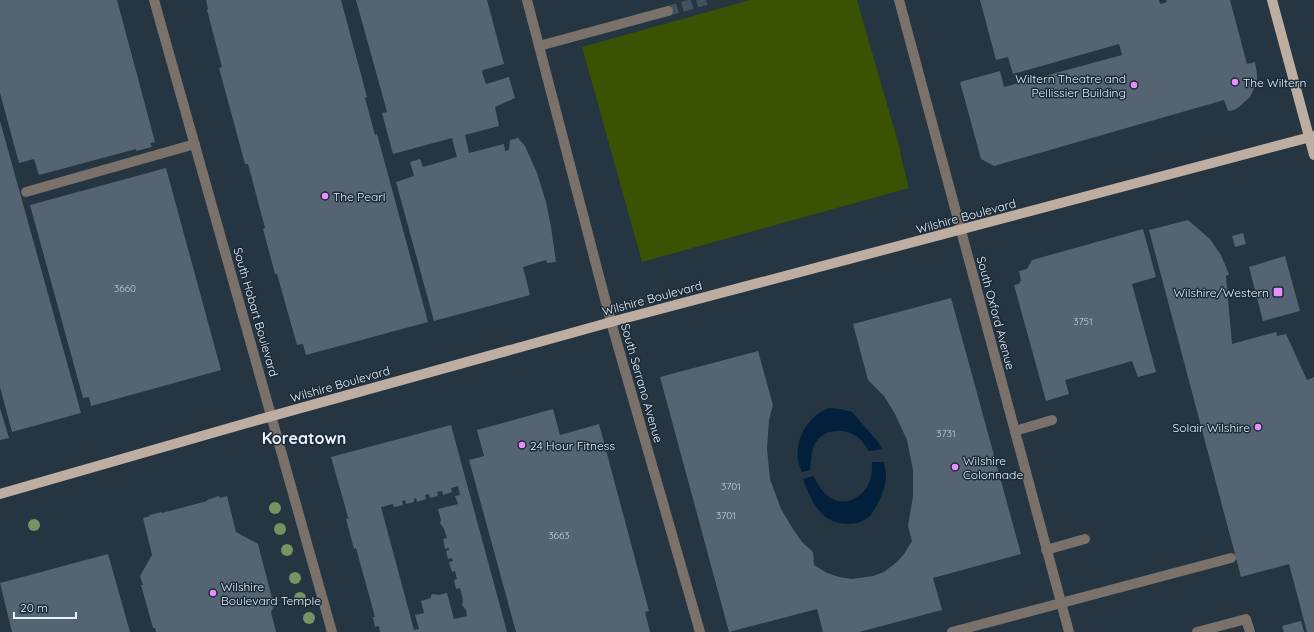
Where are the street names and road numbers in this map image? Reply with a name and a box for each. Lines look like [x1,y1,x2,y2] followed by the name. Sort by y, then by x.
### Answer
[914,195,1018,237] street label: Wilshire Boulevard
[230,246,282,378] street label: South Hobart Boulevard
[974,255,1018,372] street label: South Oxford Avenue
[600,277,704,319] street label: Wilshire Boulevard
[618,322,666,445] street label: South Serrano Avenue
[289,363,391,405] street label: Wilshire Boulevard

